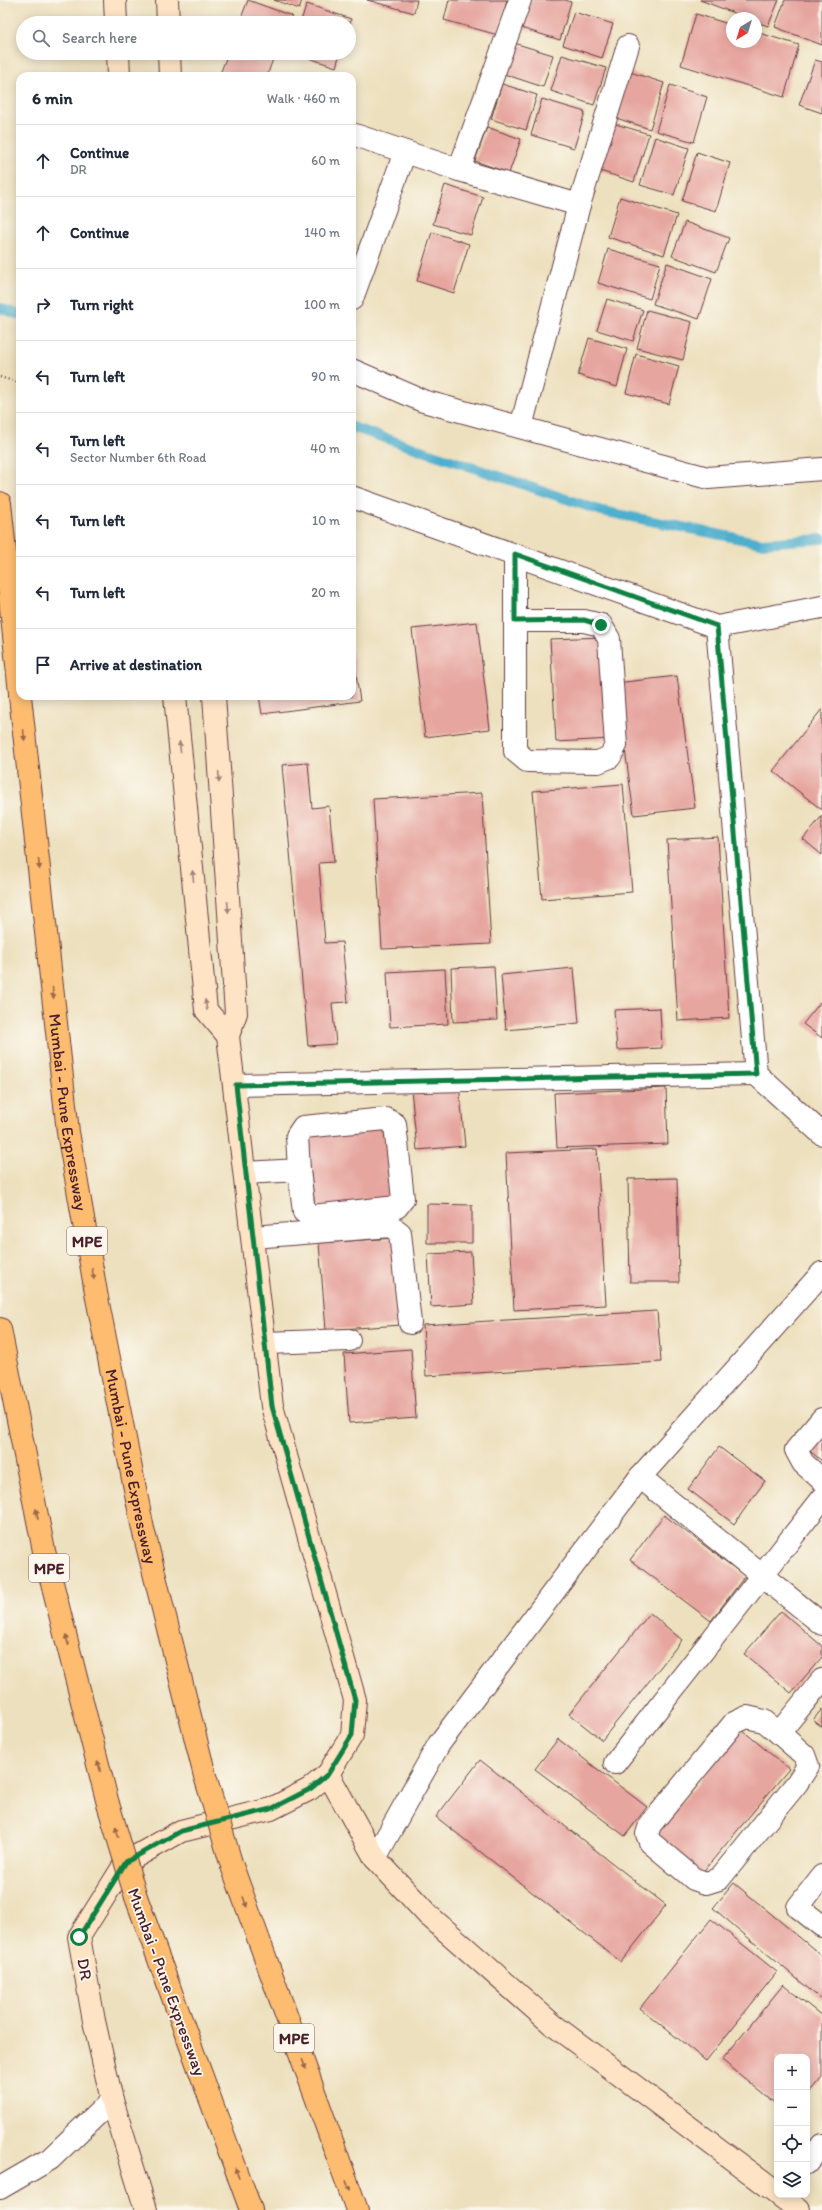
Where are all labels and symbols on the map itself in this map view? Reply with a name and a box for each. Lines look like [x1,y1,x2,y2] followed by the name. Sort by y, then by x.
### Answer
[726,12,762,48] north arrow
[592,616,610,634] route end
[21,729,28,741] one-way arrow
[176,740,183,753] one-way arrow
[216,771,223,783] one-way arrow
[35,858,42,870] one-way arrow
[189,870,196,882] one-way arrow
[225,900,232,913] one-way arrow
[49,987,56,999] one-way arrow
[203,999,209,1011] one-way arrow
[45,1013,92,1212] street label: Mumbai - Pune Expressway
[67,1227,107,1255] road number: MPE
[90,1268,96,1280] one-way arrow
[101,1367,161,1566] street label: Mumbai - Pune Expressway
[34,1508,40,1520] one-way arrow
[29,1554,69,1582] road number: MPE
[64,1634,70,1646] one-way arrow
[95,1760,101,1772] one-way arrow
[114,1826,120,1838] one-way arrow
[124,1885,210,2079] street label: Mumbai - Pune Expressway
[243,1897,249,1909] one-way arrow
[70,1928,88,1946] route start
[73,1957,97,1982] street label: DR
[274,2024,314,2052] road number: MPE
[301,2059,307,2071] one-way arrow
[234,2167,240,2179] one-way arrow
[345,2181,351,2193] one-way arrow

